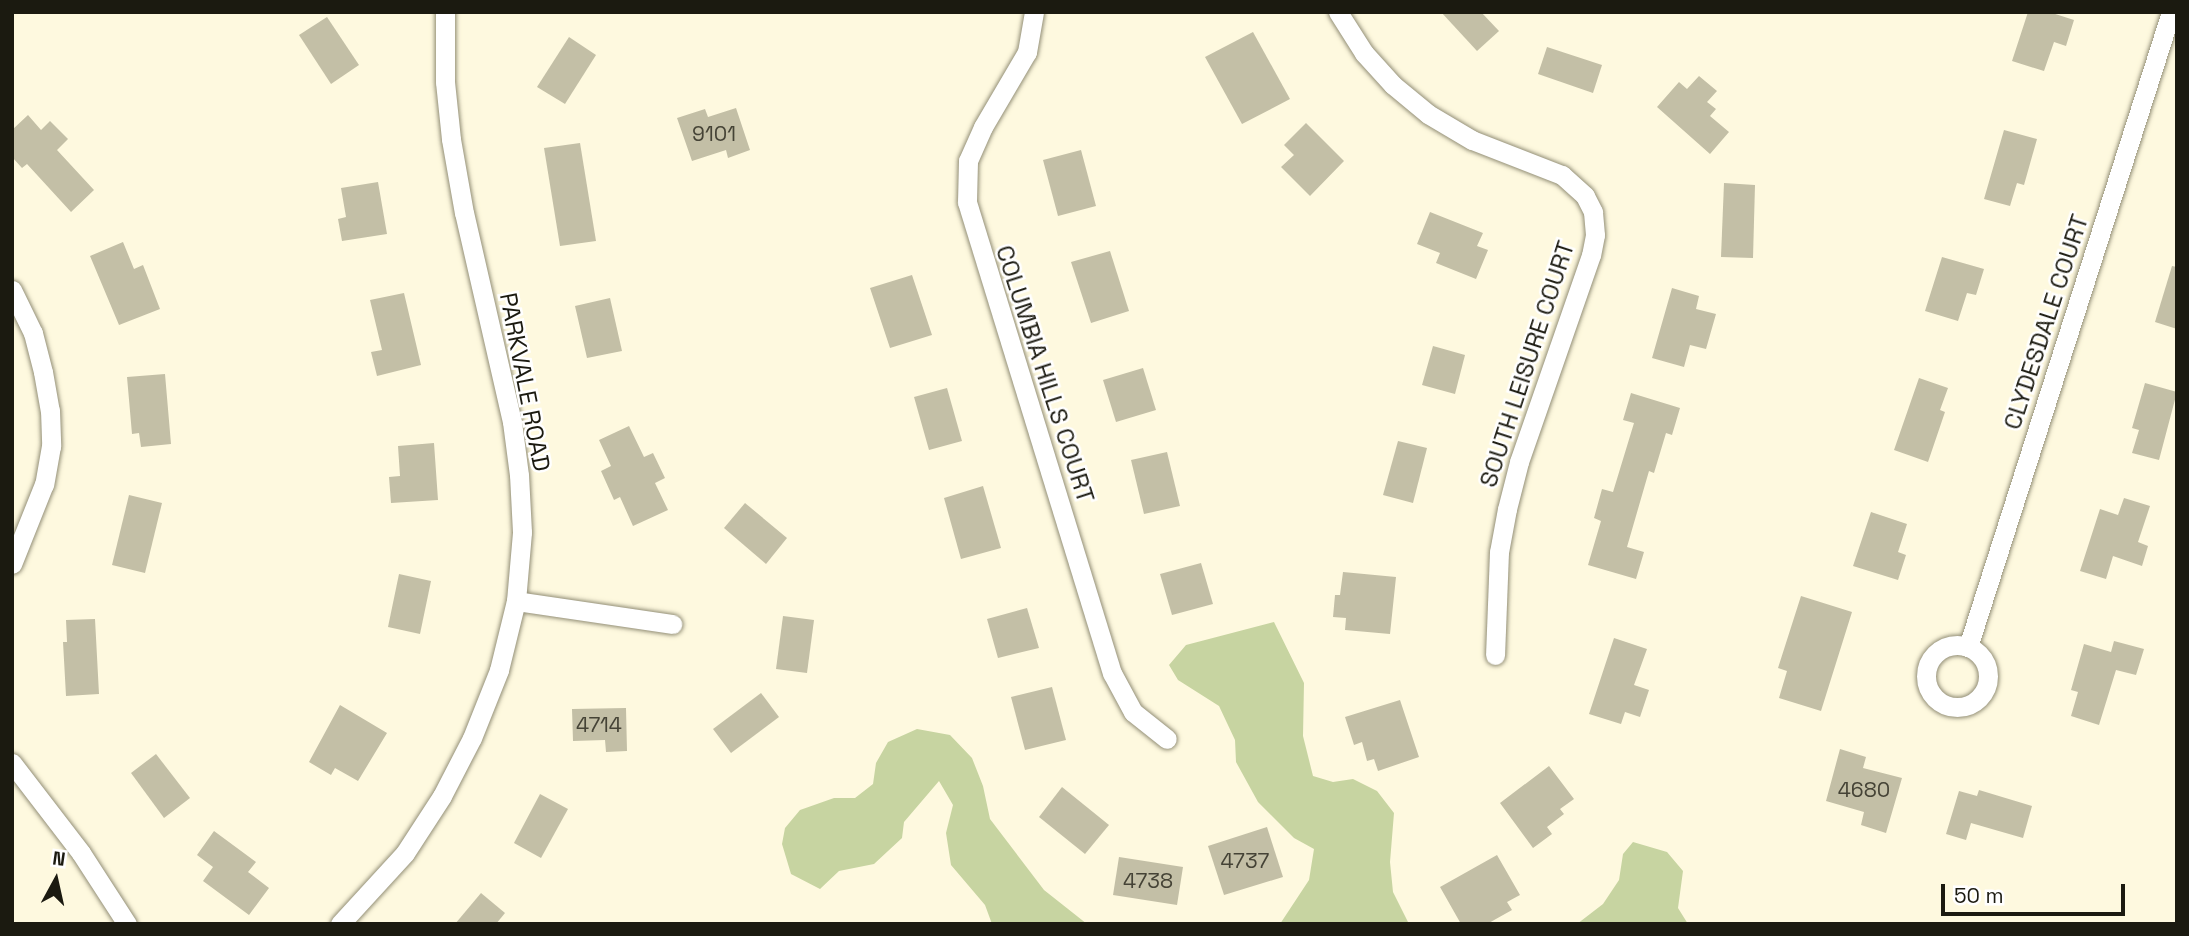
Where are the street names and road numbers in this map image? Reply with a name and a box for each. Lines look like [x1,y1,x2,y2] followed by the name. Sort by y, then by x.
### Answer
[1998,211,2094,433] street label: CLYDESDALE COURT
[1474,237,1580,491] street label: SOUTH LEISURE COURT
[990,242,1100,506] street label: COLUMBIA HILLS COURT
[494,290,556,474] street label: PARKVALE ROAD

